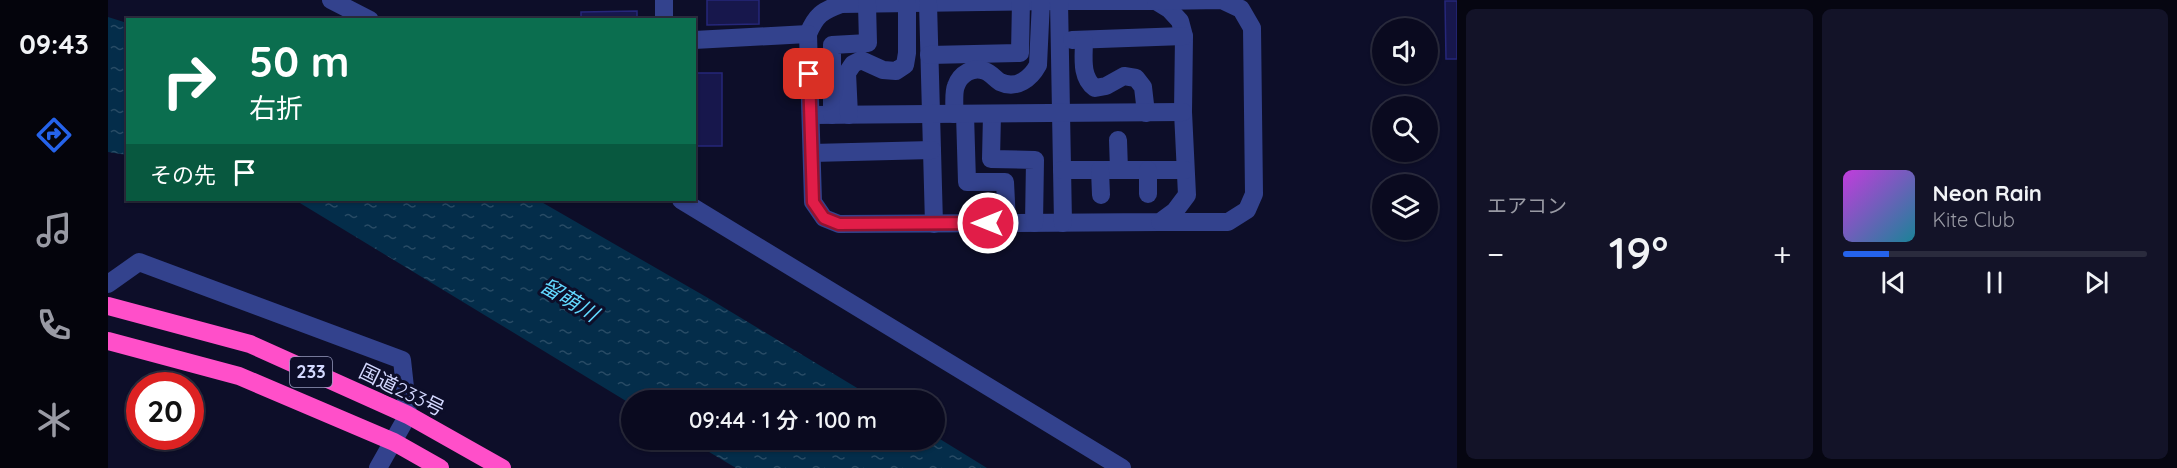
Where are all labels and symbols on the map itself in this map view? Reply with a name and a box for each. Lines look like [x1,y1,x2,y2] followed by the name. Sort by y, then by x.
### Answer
[783,48,834,99] pin
[956,191,1020,255] position arrow
[536,272,605,328] water label: 留萌川
[290,357,332,387] road number: 233
[355,358,449,421] street label: 国道233号
[126,372,204,450] speed limit sign: 20

